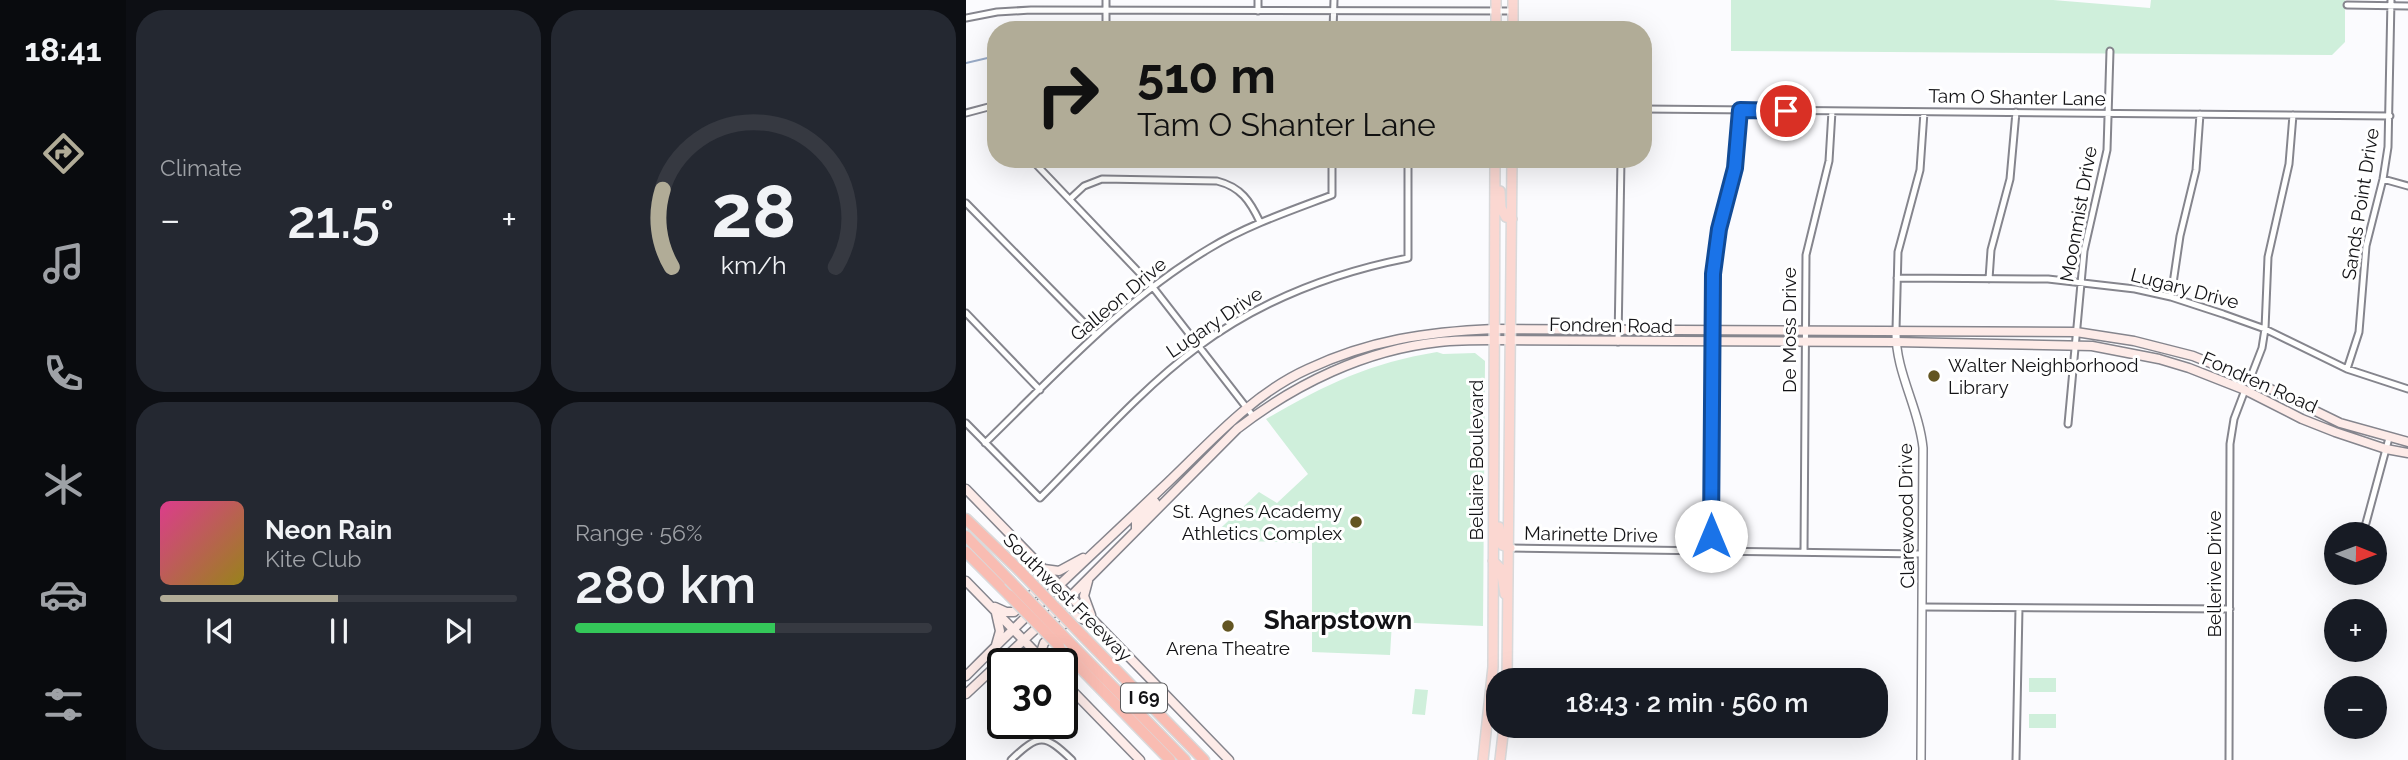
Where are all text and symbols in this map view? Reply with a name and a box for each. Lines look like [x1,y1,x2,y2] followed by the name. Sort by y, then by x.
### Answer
[24,31,102,68] text: 18:41
[1137,47,1276,104] text: 510 m
[1022,49,1113,140] icon: right
[1756,81,1816,141] pin
[1928,84,2106,110] street label: Tam O Shanter Lane
[1767,92,1805,130] icon: arrive
[1137,106,1436,143] text: Tam O Shanter Lane
[2337,127,2383,281] street label: Sands Point Drive
[39,129,88,178] icon: directions
[2055,144,2101,284] street label: Moonmist Drive
[160,154,242,181] text: Climate
[711,169,796,254] text: 28
[287,189,394,250] text: 21.5°
[160,197,180,242] text: −
[501,197,517,242] text: +
[39,239,88,288] icon: music
[721,250,786,280] text: km/h
[1066,253,1170,345] street label: Galleon Drive
[2129,263,2241,313] street label: Lugary Drive
[1778,267,1800,393] street label: De Moss Drive
[1162,282,1266,362] street label: Lugary Drive
[1549,313,1673,337] street label: Fondren Road
[2199,347,2321,417] street label: Fondren Road
[39,349,88,398] icon: phone
[1948,354,2139,398] place label: Walter Neighborhood Library
[1926,368,1942,384] marker: Walter Neighborhood Library
[1465,380,1487,540] street label: Bellaire Boulevard
[1894,443,1918,589] street label: Clarewood Drive
[39,460,88,509] icon: climate
[1674,499,1748,573] position arrow
[1173,500,1342,544] place label: St. Agnes Academy Athletics Complex
[2203,510,2225,638] street label: Bellerive Drive
[1348,514,1364,530] marker: St. Agnes Academy Athletics Complex
[265,515,392,545] text: Neon Rain
[575,519,702,546] text: Range · 56%
[1524,522,1658,546] street label: Marinette Drive
[2324,522,2387,584] north arrow
[2324,522,2387,739] map controls
[999,528,1137,666] street label: Southwest Freeway
[265,545,362,572] text: Kite Club
[575,554,756,615] text: 280 km
[39,570,88,619] icon: car
[2324,599,2387,662] button: +
[1264,605,1412,635] district label: Sharpstown
[201,612,239,650] icon: previous
[320,612,358,650] icon: pause
[439,612,477,650] icon: next
[1220,618,1236,634] marker: Arena Theatre
[1166,637,1290,659] place label: Arena Theatre
[987,648,1078,739] speed limit sign: 30
[2324,676,2387,739] button: −
[39,680,88,729] icon: filters
[1121,684,1167,712] road number: I 69
[1566,688,1808,718] text: 18:43 · 2 min · 560 m

